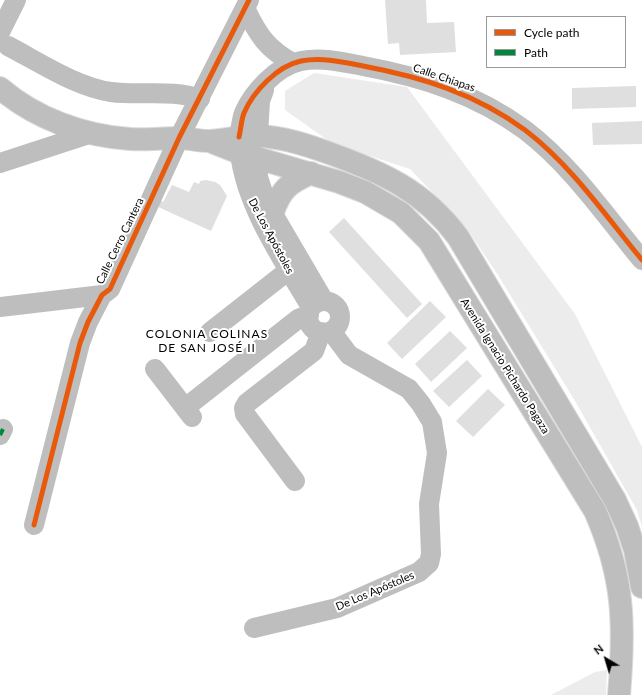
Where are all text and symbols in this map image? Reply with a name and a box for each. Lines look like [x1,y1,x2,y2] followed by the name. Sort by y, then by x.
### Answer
[486,16,626,68] legend
[524,25,579,40] text: Cycle path
[524,45,548,60] text: Path
[411,61,477,95] street label: Calle Chiapas
[93,196,147,286] street label: Calle Cerro Cantera
[245,196,297,276] street label: De Los Apóstoles
[458,296,552,436] street label: Avenida Ignacio Pichardo Pagaza
[146,327,268,355] district label: COLONIA COLINAS DE SAN JOSÉ II
[334,569,416,613] street label: De Los Apóstoles
[586,639,626,679] north arrow
[591,641,606,657] text: N

